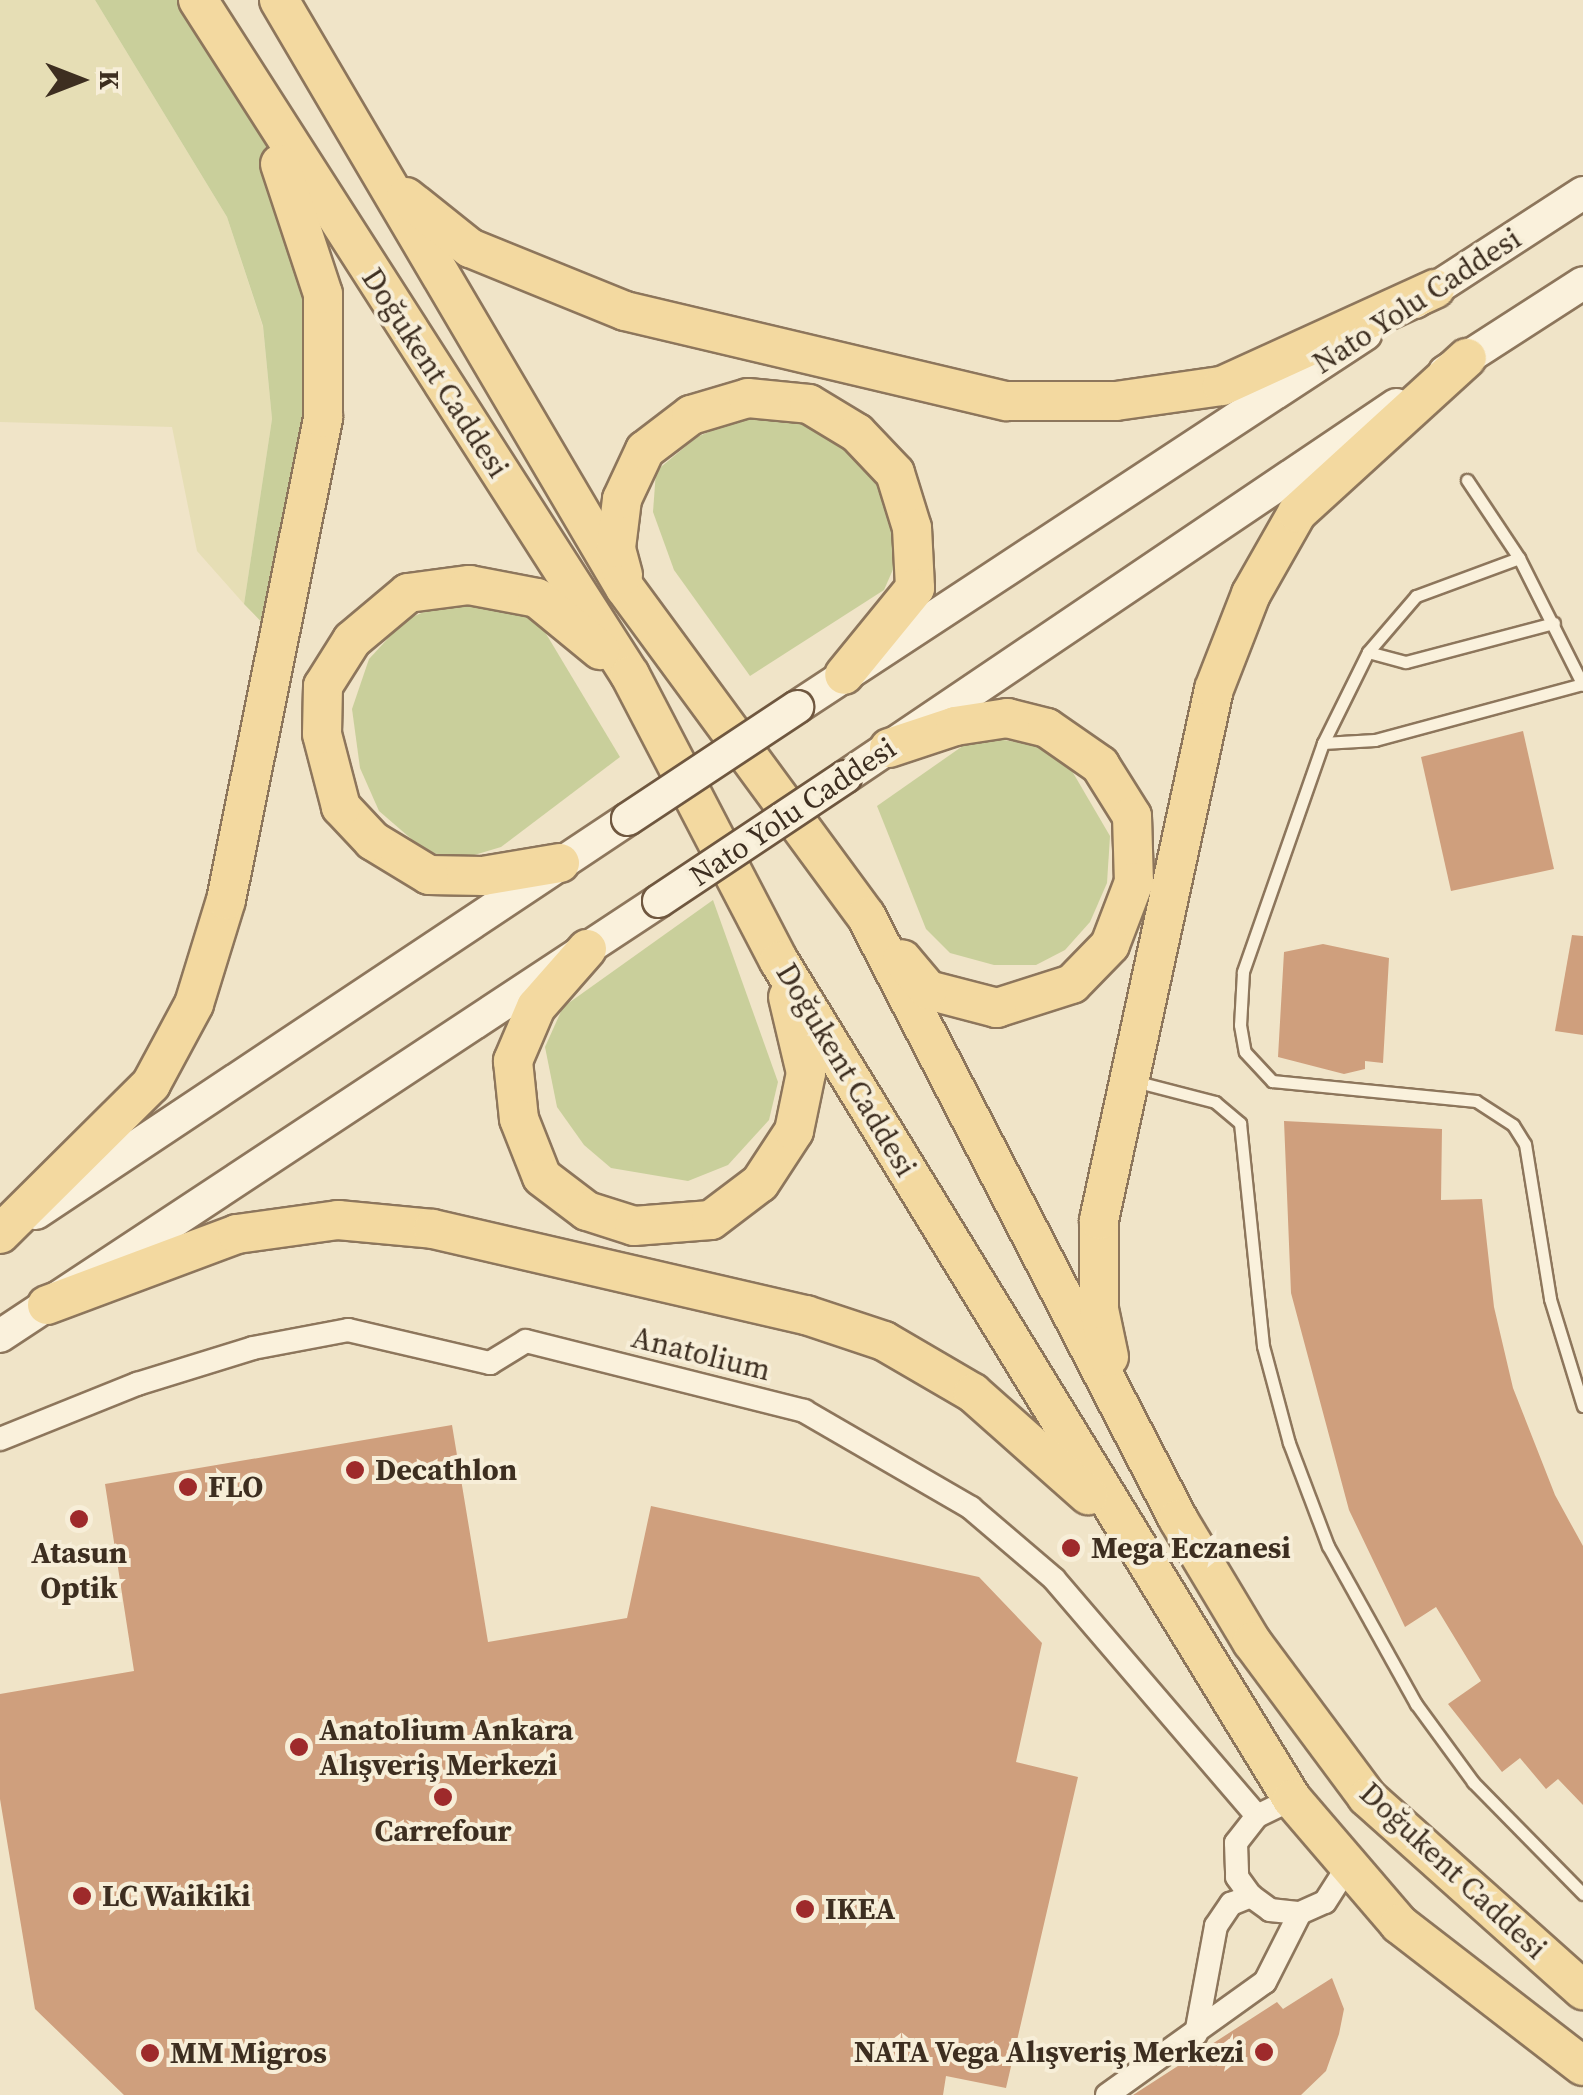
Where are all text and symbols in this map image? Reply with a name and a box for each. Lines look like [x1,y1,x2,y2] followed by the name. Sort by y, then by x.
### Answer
[30,30,130,130] north arrow
[91,70,129,90] text: K
[1306,220,1528,382] street label: Nato Yolu Caddesi
[354,262,516,484] street label: Doğukent Caddesi
[683,730,903,894] street label: Nato Yolu Caddesi
[768,957,924,1183] street label: Doğukent Caddesi
[628,1319,774,1389] street label: Anatolium
[375,1452,517,1488] place label: Decathlon
[344,1459,366,1481] marker: Decathlon
[208,1469,263,1505] place label: FLO
[177,1476,199,1498] marker: FLO
[68,1508,90,1530] marker: Atasun Optik
[1091,1530,1291,1566] place label: Mega Eczanesi
[31,1535,127,1606] place label: Atasun Optik
[1060,1537,1082,1559] marker: Mega Eczanesi
[319,1712,574,1782] place label: Anatolium Ankara Alışveriş Merkezi
[288,1736,310,1758] marker: Anatolium Ankara Alışveriş Merkezi
[1352,1775,1554,1967] street label: Doğukent Caddesi
[432,1786,454,1808] marker: Carrefour
[374,1813,512,1849] place label: Carrefour
[102,1878,251,1914] place label: LC Waikiki
[71,1885,93,1907] marker: LC Waikiki
[825,1891,896,1927] place label: IKEA
[794,1898,816,1920] marker: IKEA
[853,2034,1244,2070] place label: NATA Vega Alışveriş Merkezi
[170,2035,327,2071] place label: MM Migros
[1253,2041,1275,2063] marker: NATA Vega Alışveriş Merkezi
[139,2042,161,2064] marker: MM Migros

